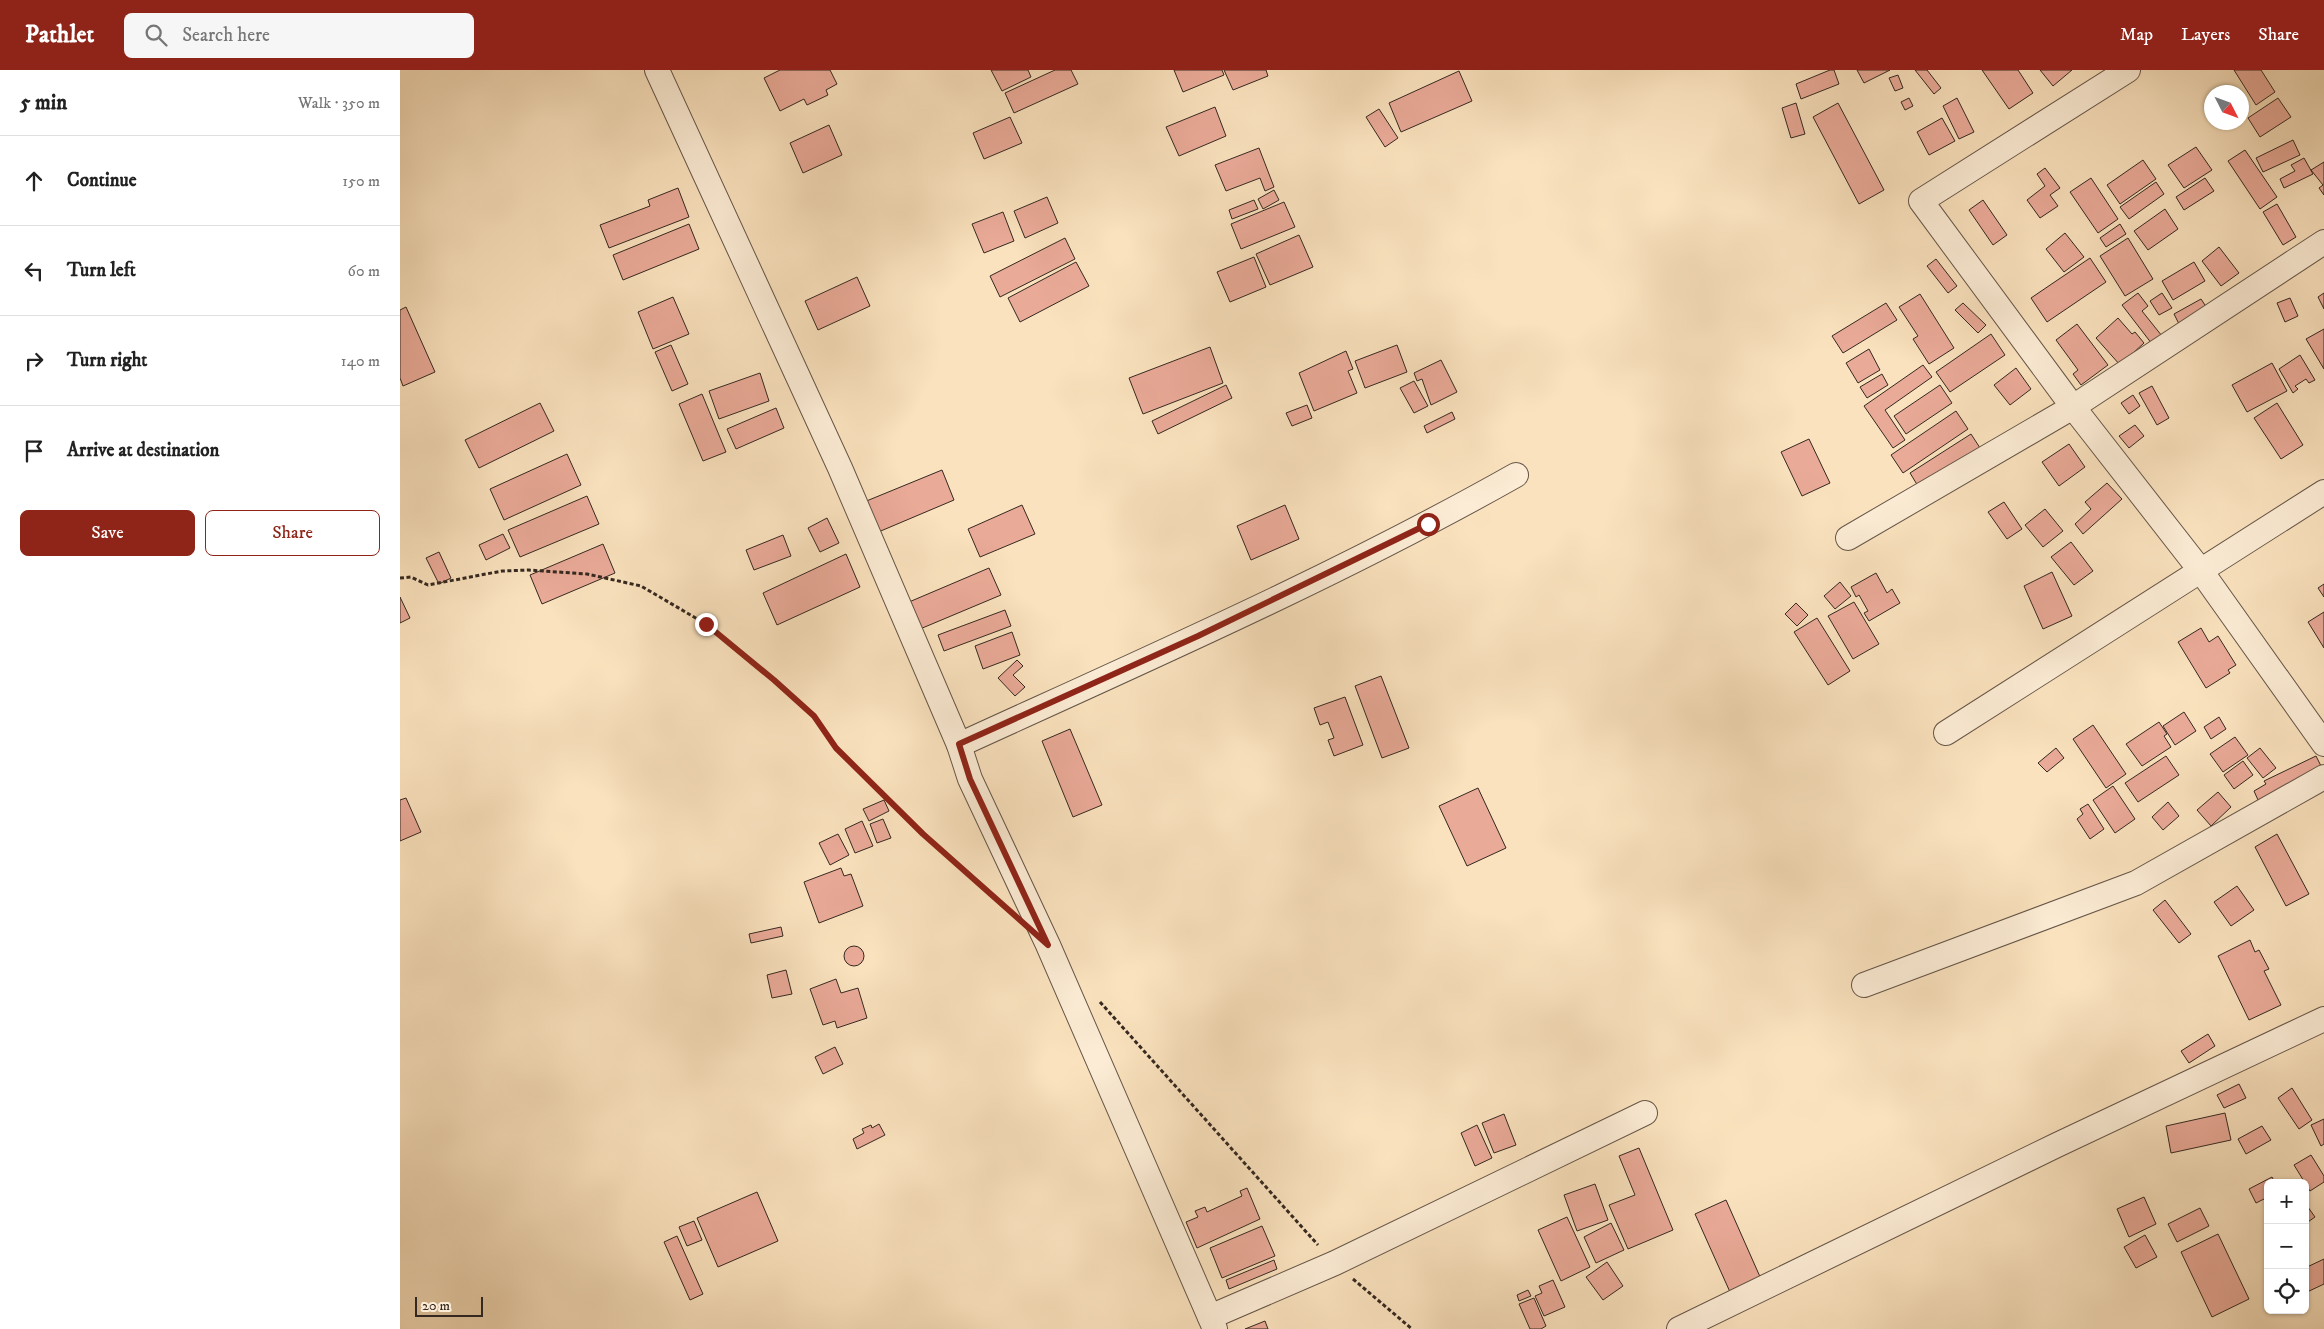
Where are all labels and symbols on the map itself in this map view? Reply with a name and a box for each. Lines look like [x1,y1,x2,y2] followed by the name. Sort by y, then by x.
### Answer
[2204,85,2249,130] north arrow
[1417,513,1440,536] route start
[695,613,718,636] route end
[415,1294,482,1317] scale bar

